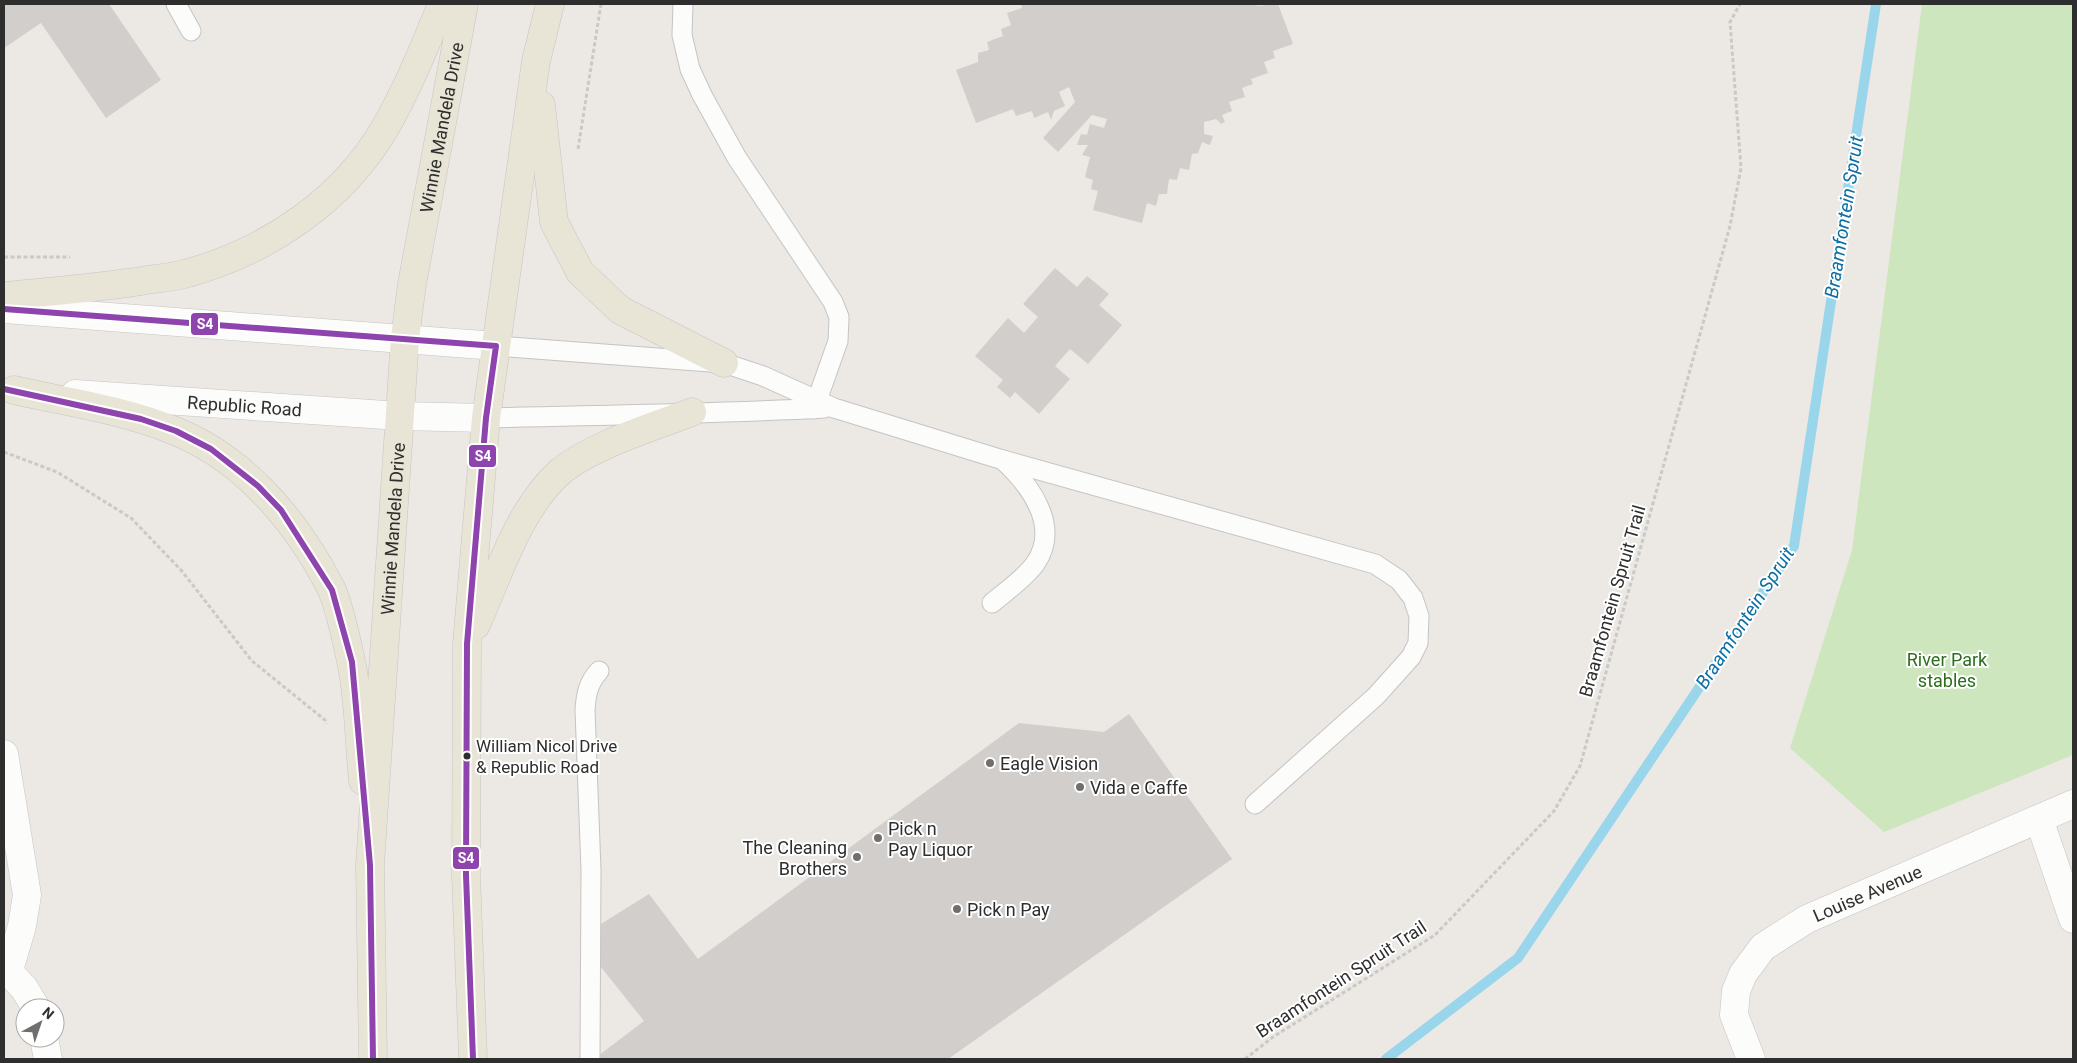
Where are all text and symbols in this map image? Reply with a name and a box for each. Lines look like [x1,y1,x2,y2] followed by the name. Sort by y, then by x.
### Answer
[415,40,467,214] street label: Winnie Mandela Drive
[1820,133,1868,300] water label: Braamfontein Spruit
[190,312,219,336] line badge: S4
[197,316,213,332] text: S4
[187,391,303,420] street label: Republic Road
[376,442,409,616] street label: Winnie Mandela Drive
[468,444,497,468] line badge: S4
[475,448,491,464] text: S4
[1575,503,1649,699] street label: Braamfontein Spruit Trail
[1691,542,1800,693] water label: Braamfontein Spruit
[1907,649,1988,691] park label: River Park stables
[476,736,617,777] place label: William Nicol Drive & Republic Road
[462,751,472,761] marker: William Nicol Drive & Republic Road
[1000,753,1098,774] place label: Eagle Vision
[984,757,996,769] marker: Eagle Vision
[1090,777,1188,798] place label: Vida e Caffe
[1074,781,1086,793] marker: Vida e Caffe
[888,818,973,860] place label: Pick n Pay Liquor
[872,832,884,844] marker: Pick n Pay Liquor
[743,837,847,879] place label: The Cleaning Brothers
[452,846,480,870] line badge: S4
[458,850,474,866] text: S4
[851,851,863,863] marker: The Cleaning Brothers
[1810,860,1925,926] street label: Louise Avenue
[967,899,1050,920] place label: Pick n Pay
[951,903,963,915] marker: Pick n Pay
[1252,916,1430,1042] street label: Braamfontein Spruit Trail
[15,998,65,1048] north arrow
[39,1004,57,1022] text: N

